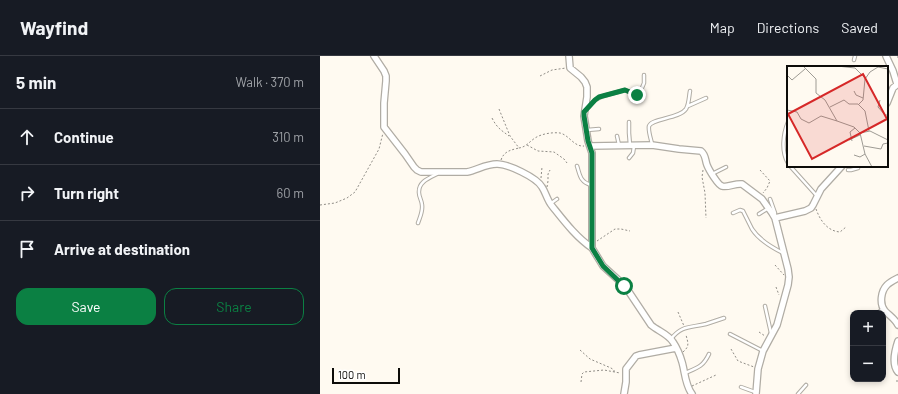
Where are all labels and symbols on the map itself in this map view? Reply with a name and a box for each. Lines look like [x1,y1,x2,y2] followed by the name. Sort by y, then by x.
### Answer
[787,66,888,167] inset map
[628,86,646,104] route end
[615,277,633,295] route start
[332,366,400,385] scale bar

